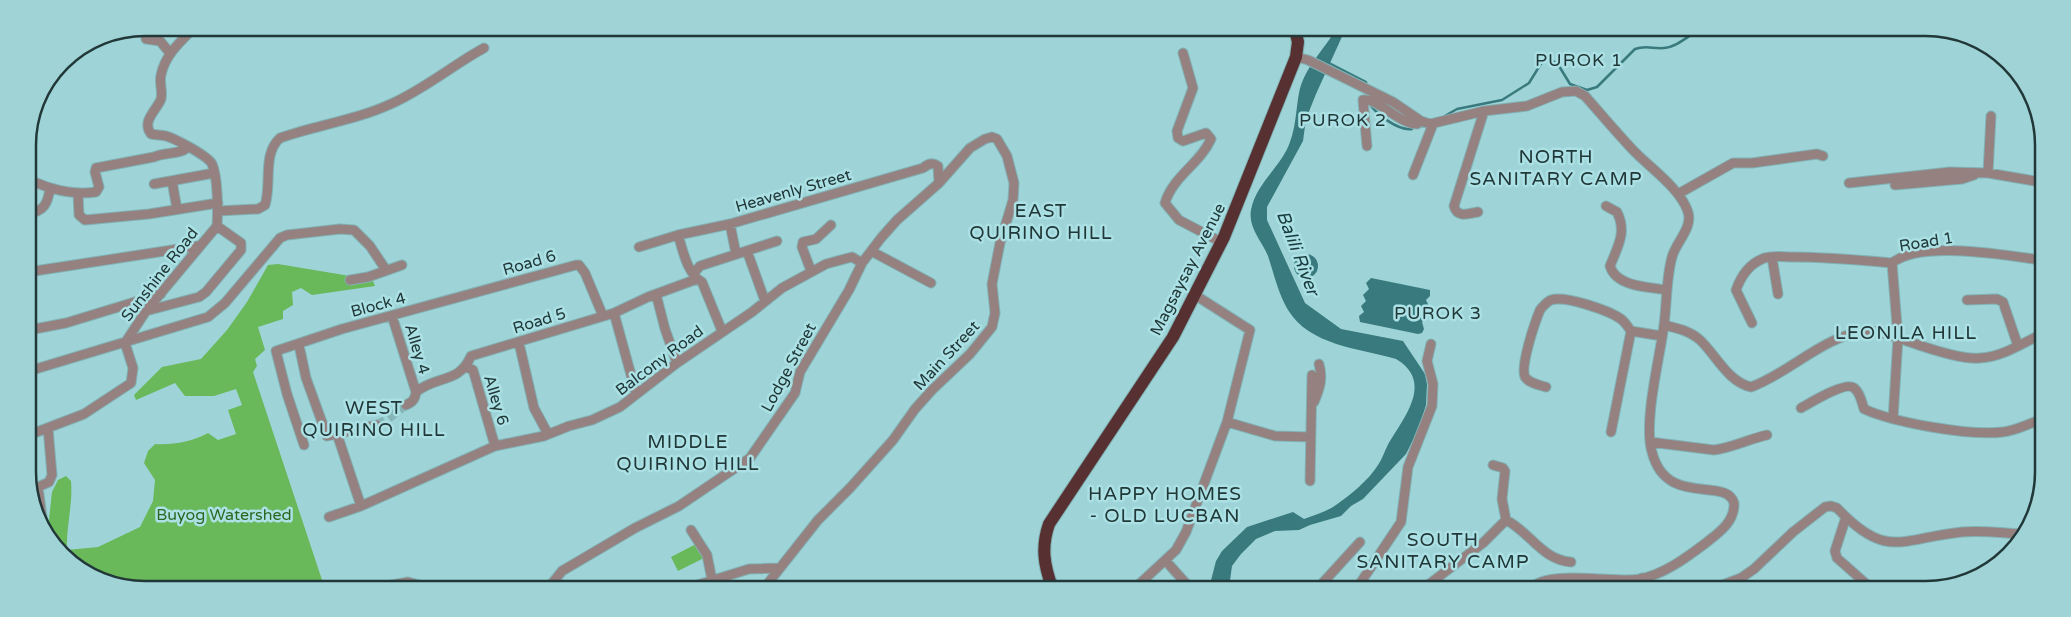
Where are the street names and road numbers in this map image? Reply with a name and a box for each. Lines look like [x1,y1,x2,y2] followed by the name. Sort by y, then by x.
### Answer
[733,165,853,217] street label: Heavenly Street
[1146,200,1230,339] street label: Magsaysay Avenue
[117,224,203,326] street label: Sunshine Road
[1898,228,1955,256] street label: Road 1
[500,246,558,280] street label: Road 6
[349,288,408,322] street label: Block 4
[510,303,568,338] street label: Road 5
[909,317,984,395] street label: Main Street
[757,319,821,415] street label: Lodge Street
[612,321,707,400] street label: Balcony Road
[400,322,434,377] street label: Alley 4
[479,373,513,428] street label: Alley 6

